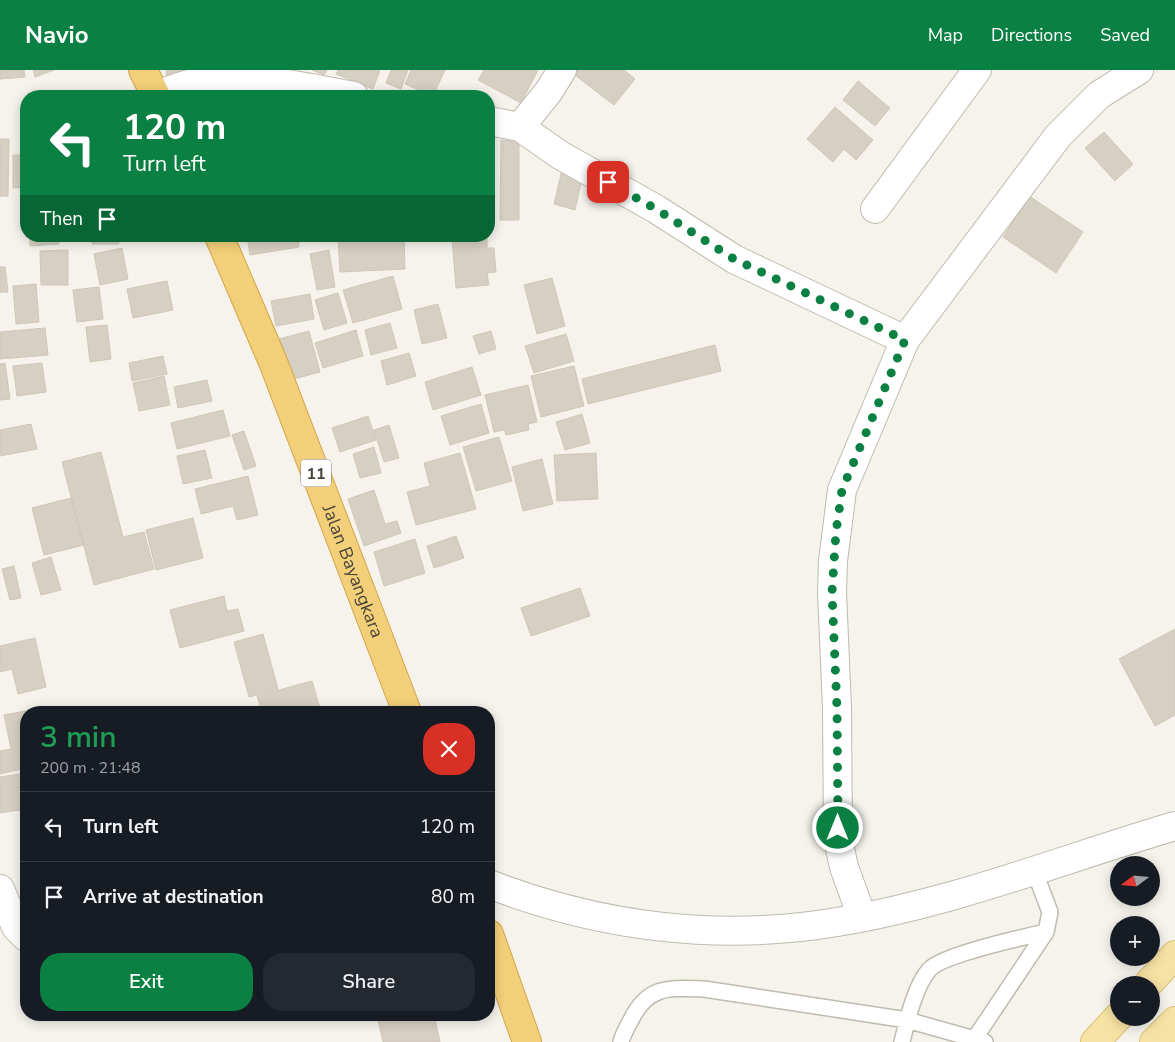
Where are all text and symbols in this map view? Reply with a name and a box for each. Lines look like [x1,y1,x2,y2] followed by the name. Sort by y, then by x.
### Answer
[25,19,89,51] text: Navio
[928,23,963,47] text: Map
[991,23,1072,47] text: Directions
[1100,23,1150,47] text: Saved
[123,104,226,151] text: 120 m
[40,110,105,175] icon: left
[123,149,206,179] text: Turn left
[587,161,629,203] pin
[594,168,622,196] icon: arrive
[93,205,121,233] icon: arrive
[40,206,83,232] text: Then
[301,459,331,486] road number: 11
[316,500,389,641] street label: Jalan Bayangkara
[40,717,116,758] text: 3 min
[423,723,475,775] button: close
[40,757,141,779] text: 200 m · 21:48
[811,801,863,853] position arrow
[40,813,68,841] icon: left
[83,814,158,840] text: Turn left
[420,814,475,840] text: 120 m
[1110,856,1160,906] north arrow
[1110,856,1160,1026] map controls
[40,883,68,911] icon: arrive
[83,884,264,910] text: Arrive at destination
[431,884,475,910] text: 80 m
[1110,916,1160,966] button: +
[40,953,253,1011] button: Exit
[263,953,475,1011] button: Share
[1110,976,1160,1026] button: −

